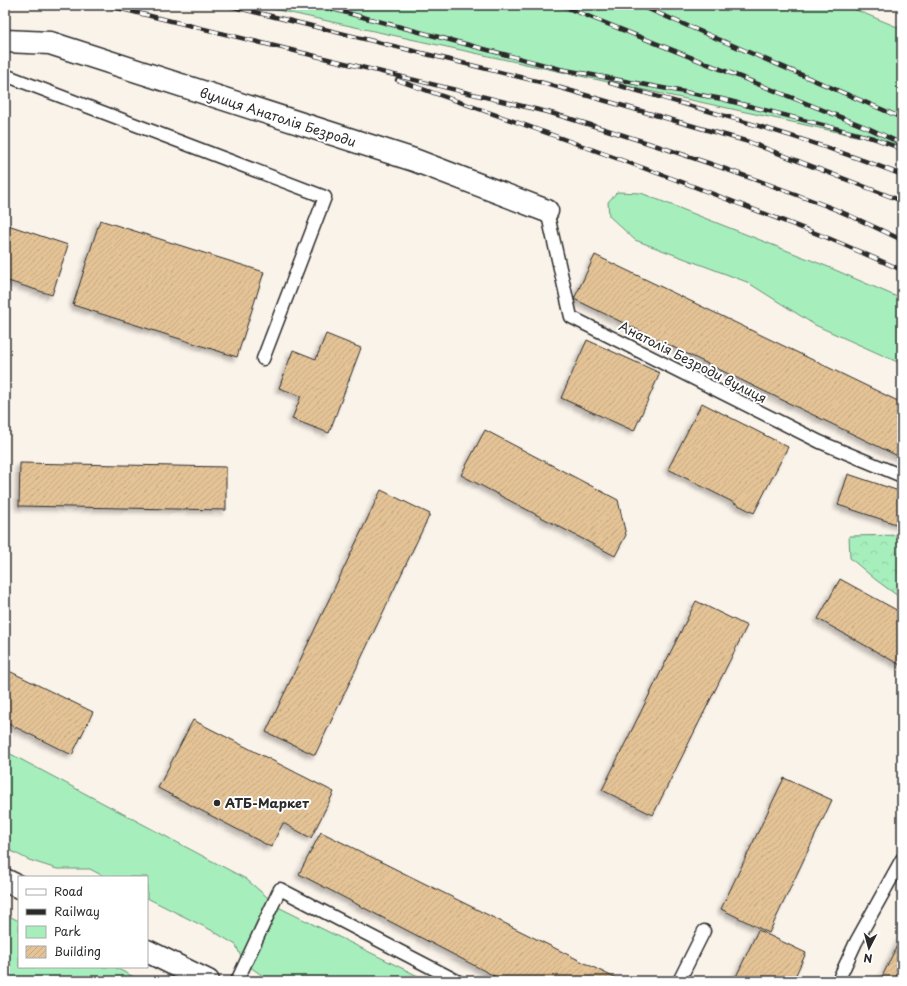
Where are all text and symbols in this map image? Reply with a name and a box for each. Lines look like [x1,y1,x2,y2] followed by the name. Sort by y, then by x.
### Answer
[198,82,359,151] street label: вулиця Анатолія Безроди
[616,316,770,407] street label: Анатолія Безроди вулиця
[225,793,309,812] place label: АТБ-Маркет
[212,798,222,808] marker: АТБ-Маркет
[18,876,148,968] legend
[54,882,83,900] text: Road
[54,902,100,920] text: Railway
[54,922,81,940] text: Park
[849,928,889,968] north arrow
[54,942,101,960] text: Building
[862,950,873,967] text: N

